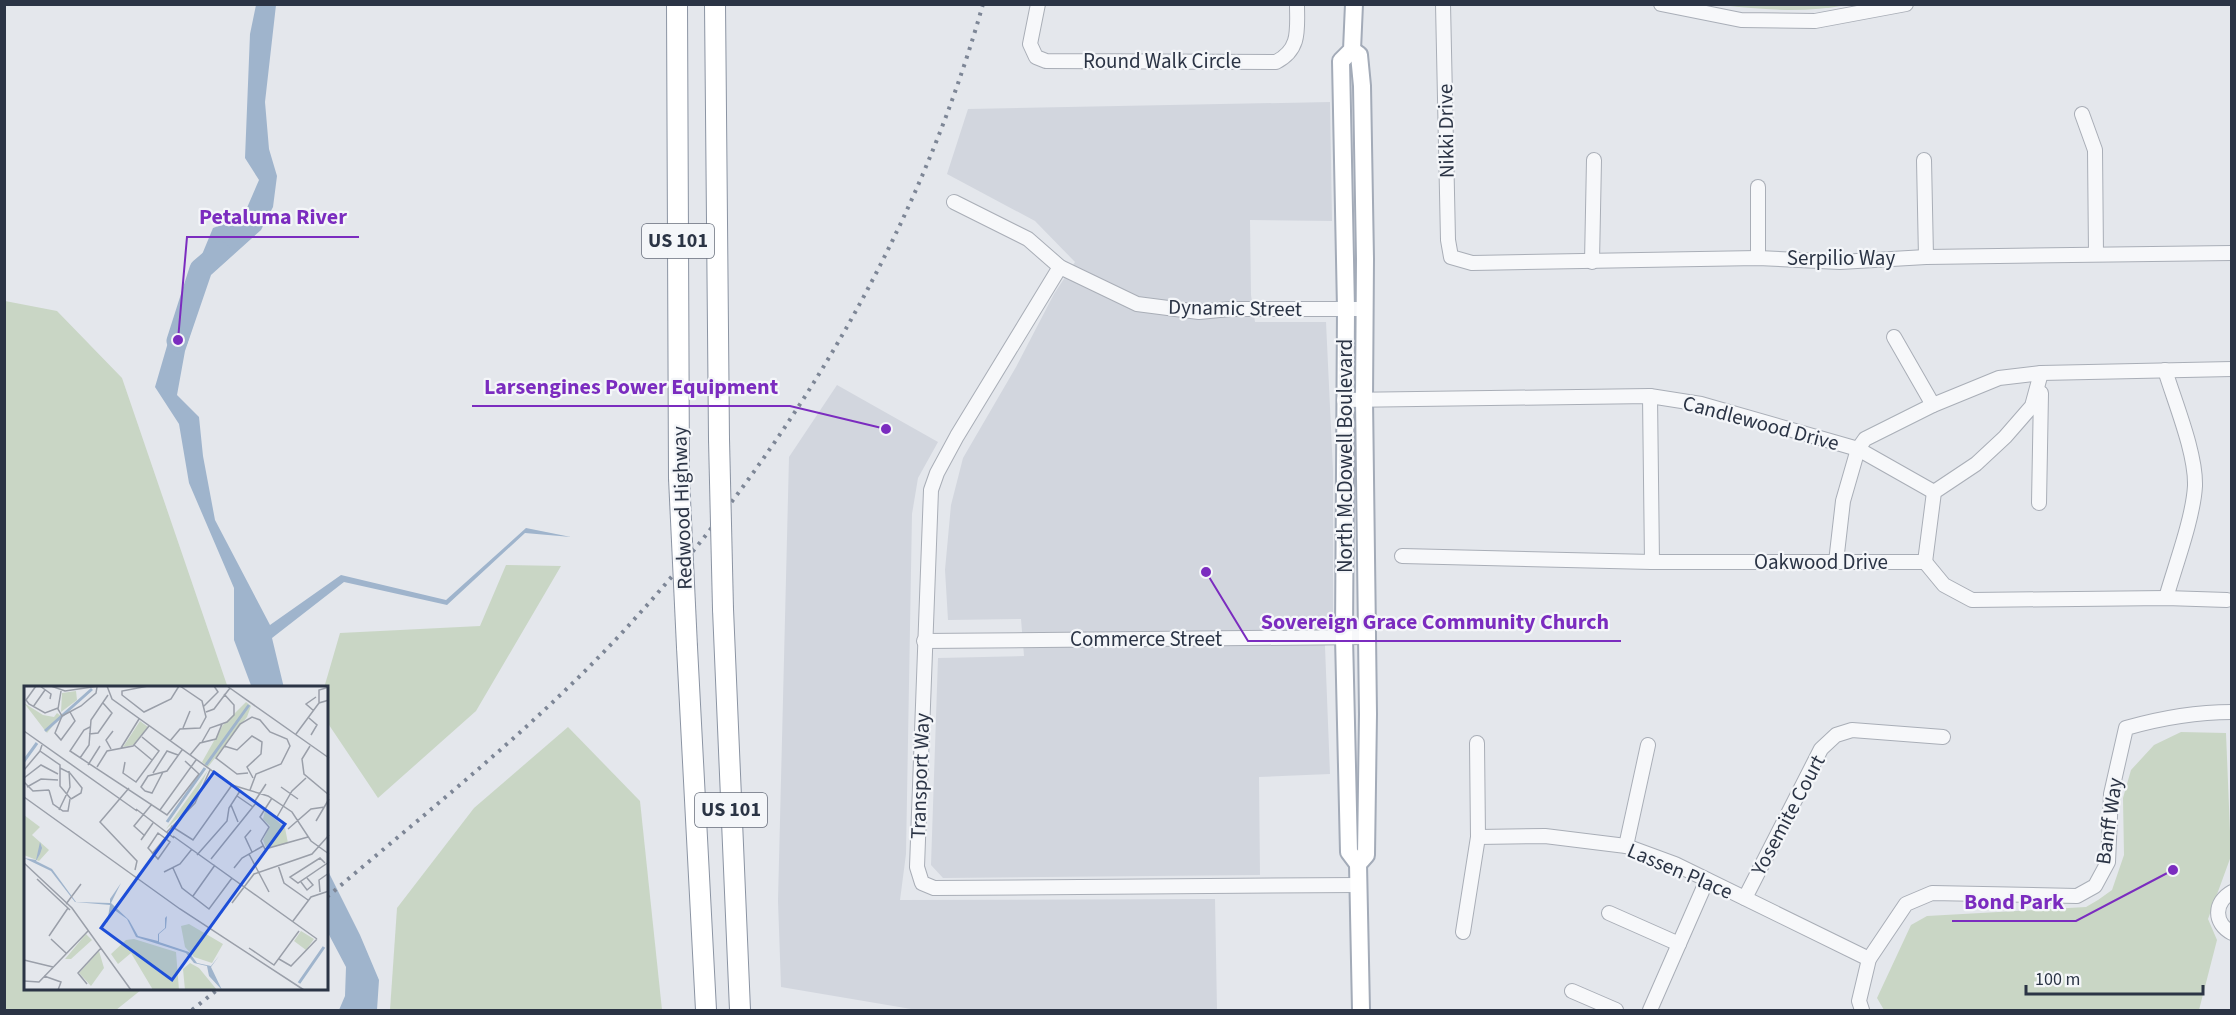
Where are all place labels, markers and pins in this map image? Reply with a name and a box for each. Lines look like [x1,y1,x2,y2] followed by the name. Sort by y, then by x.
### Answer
[187,197,359,237] callout: Petaluma River
[472,366,790,406] callout: Larsengines Power Equipment
[1248,601,1621,641] callout: Sovereign Grace Community Church
[1952,881,2076,921] callout: Bond Park

